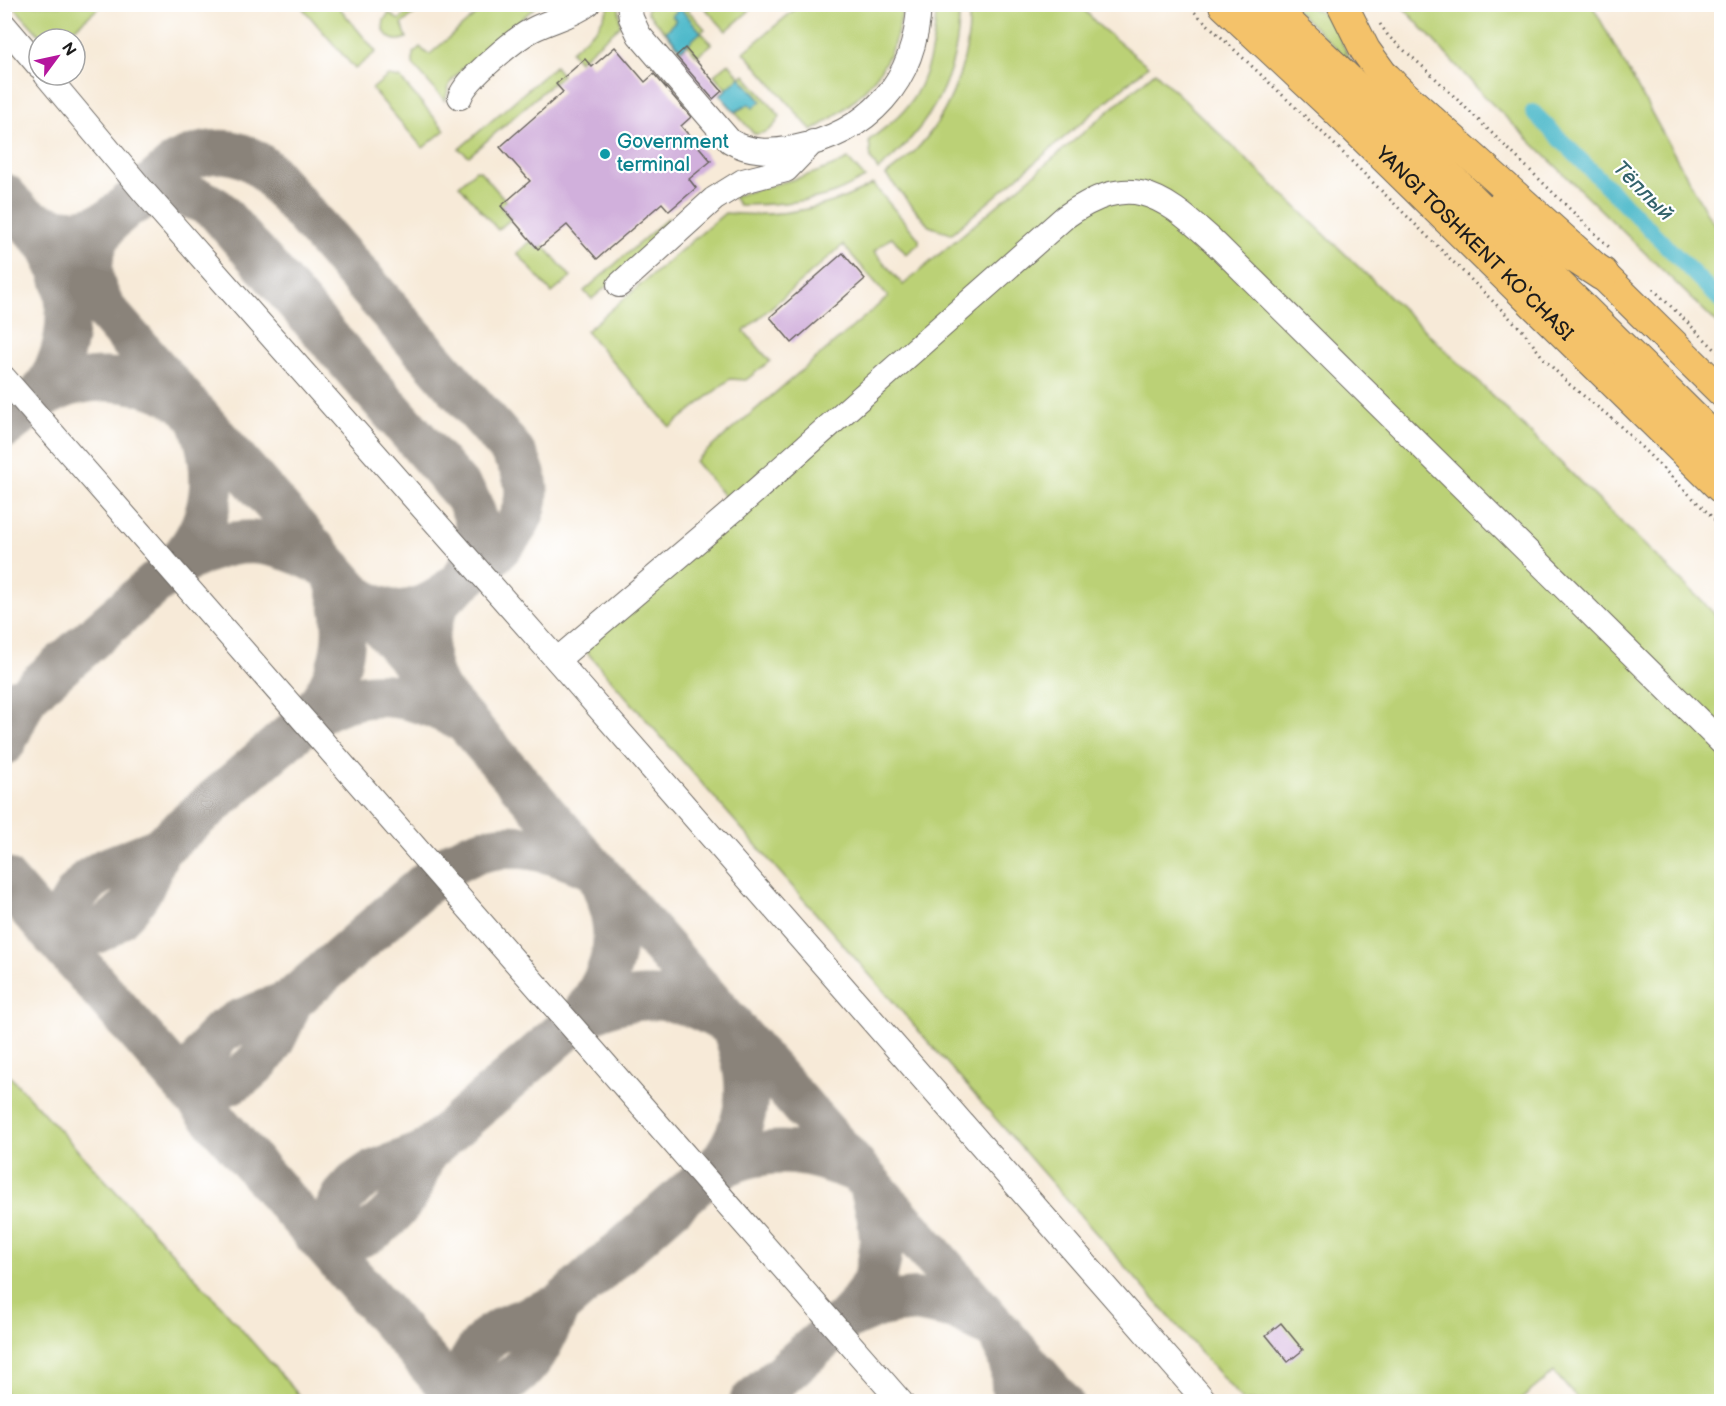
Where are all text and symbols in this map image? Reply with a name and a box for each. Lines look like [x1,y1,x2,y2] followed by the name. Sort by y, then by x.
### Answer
[27,27,87,87] north arrow
[57,39,80,60] text: N
[617,130,729,177] place label: Government terminal
[1370,141,1578,346] street label: YANGI TOSHKENT KO‘CHASI
[598,147,612,161] marker: Government terminal
[1608,156,1678,226] water label: Тёплый

